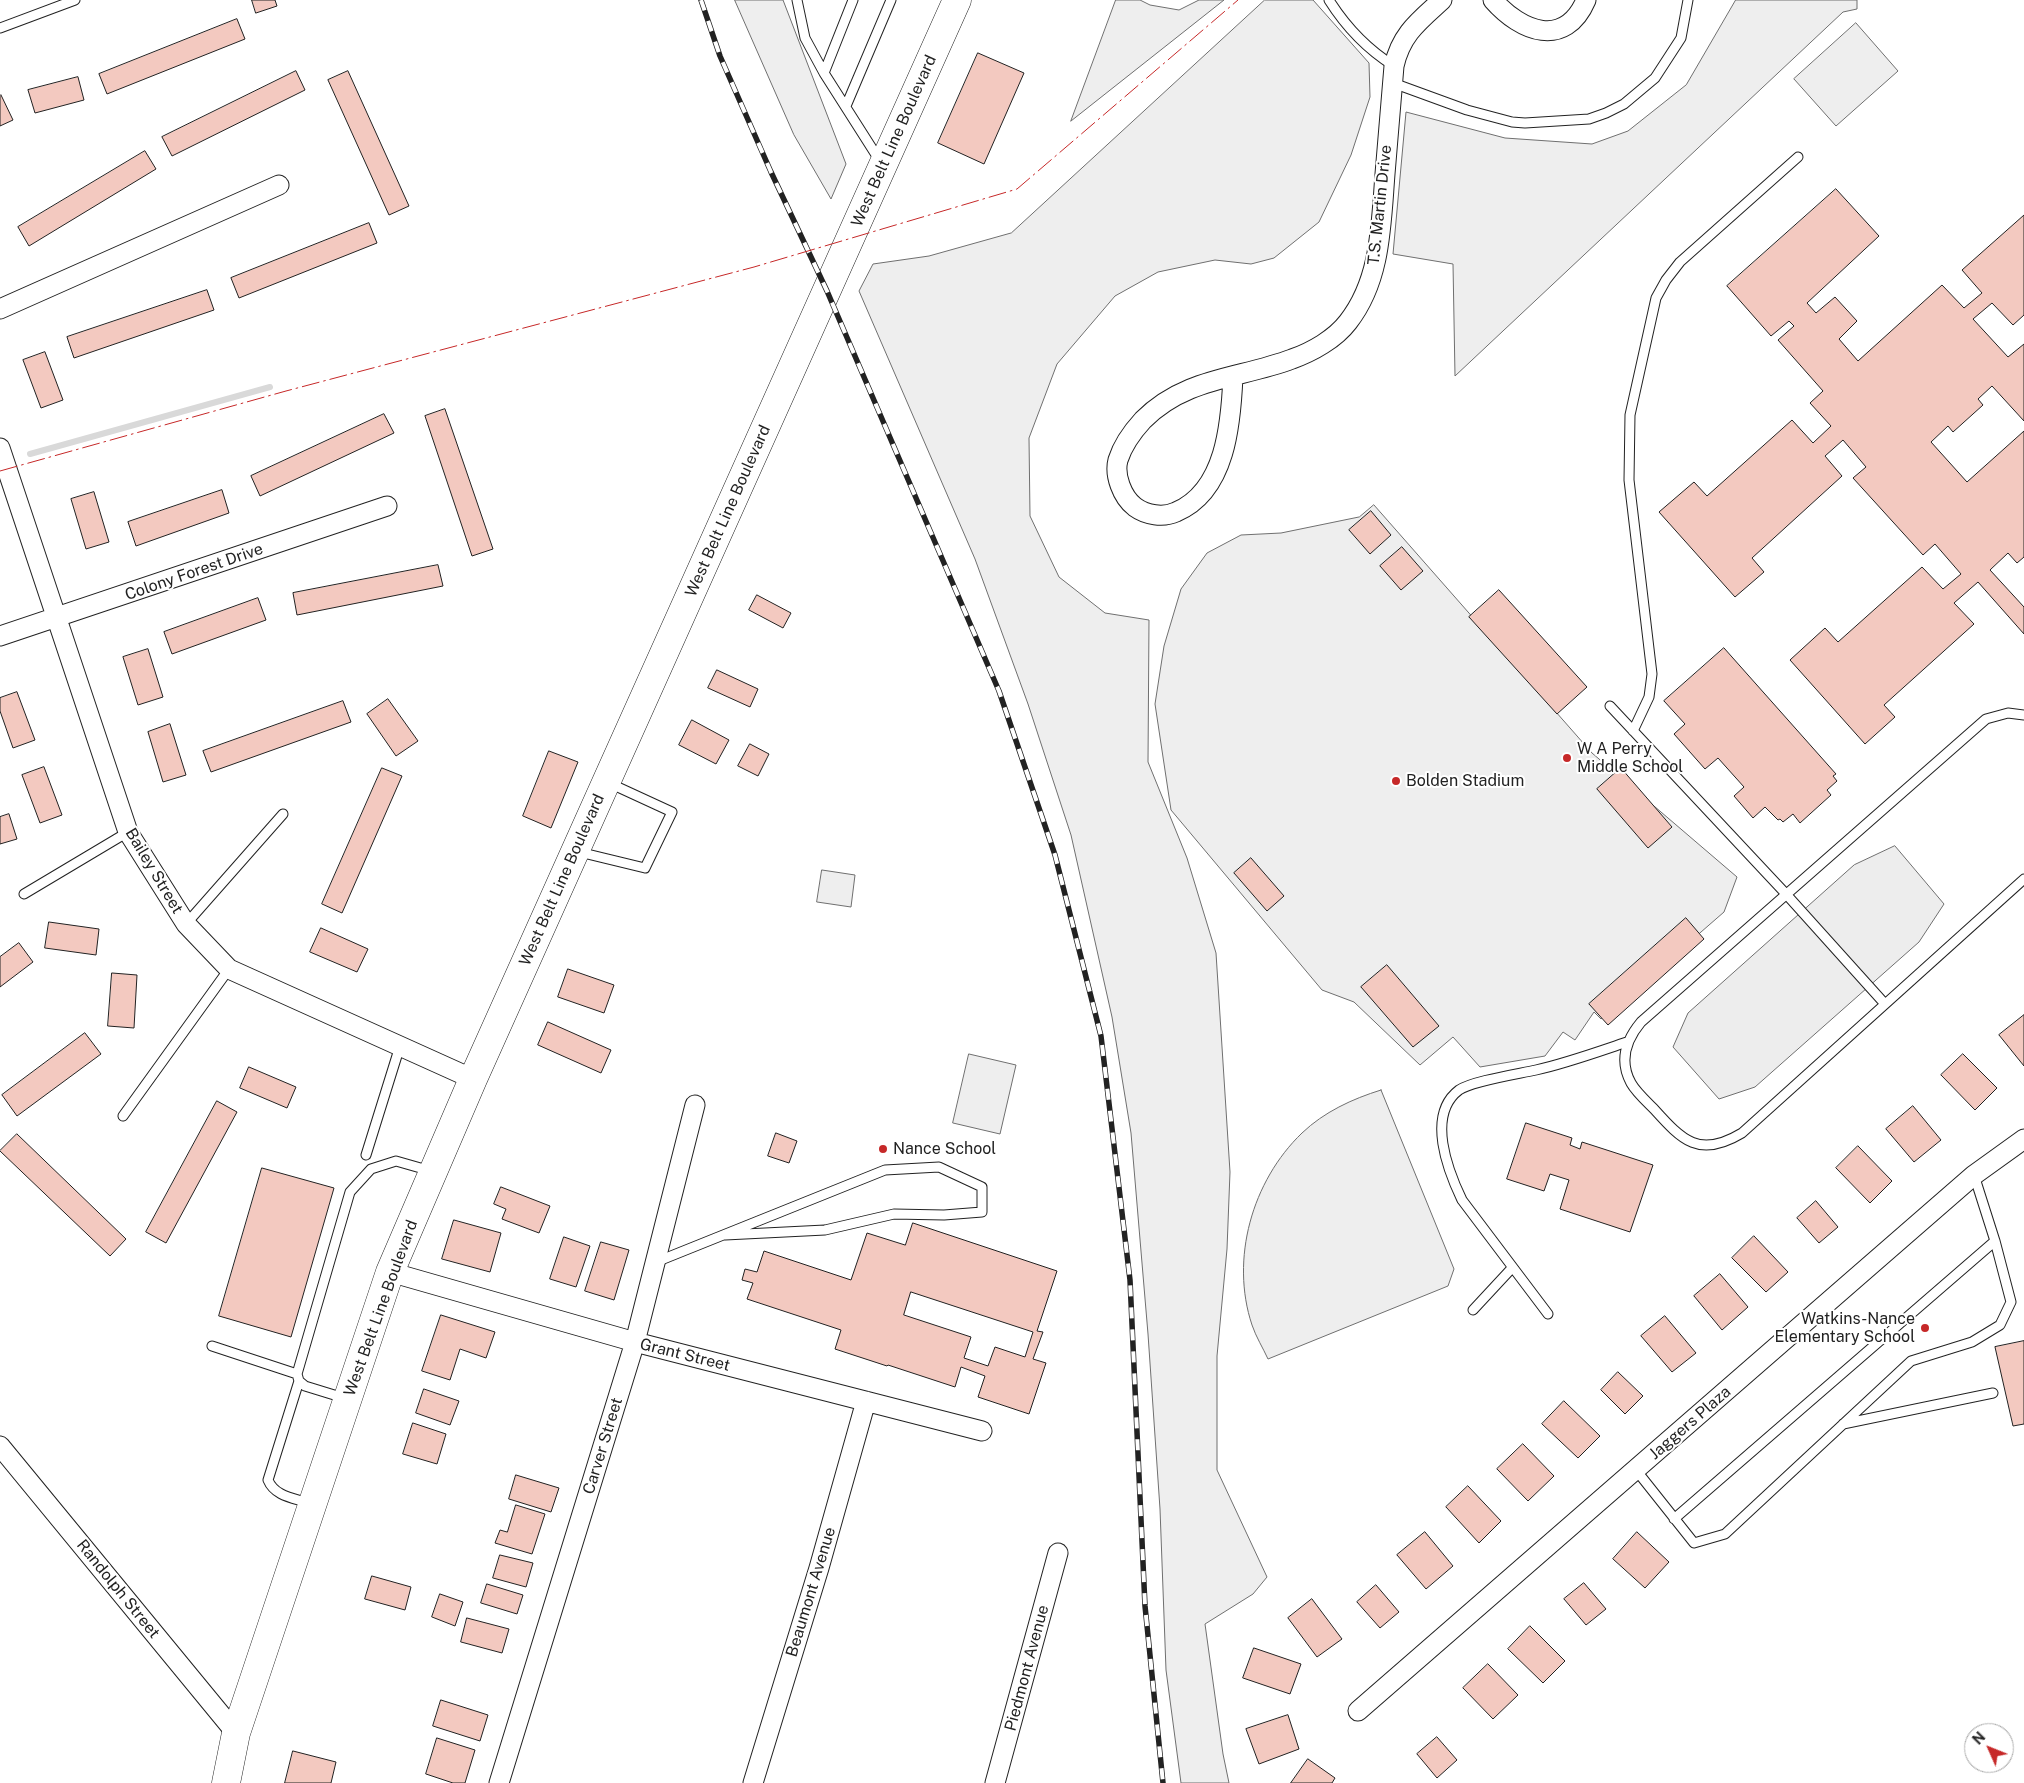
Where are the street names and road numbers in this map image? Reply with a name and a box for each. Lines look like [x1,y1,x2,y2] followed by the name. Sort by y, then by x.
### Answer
[847,52,941,230] street label: West Belt Line Boulevard
[1364,144,1396,266] street label: T.S. Martin Drive
[681,422,775,600] street label: West Belt Line Boulevard
[122,539,266,605] street label: Colony Forest Drive
[515,791,609,969] street label: West Belt Line Boulevard
[121,825,187,917] street label: Bailey Street
[340,1217,422,1399] street label: West Belt Line Boulevard
[638,1335,732,1375] street label: Grant Street
[1645,1382,1735,1464] street label: Jaggers Plaza
[579,1395,627,1497] street label: Carver Street
[782,1525,840,1659] street label: Beaumont Avenue
[72,1536,164,1642] street label: Randolph Street
[1001,1603,1053,1733] street label: Piedmont Avenue

